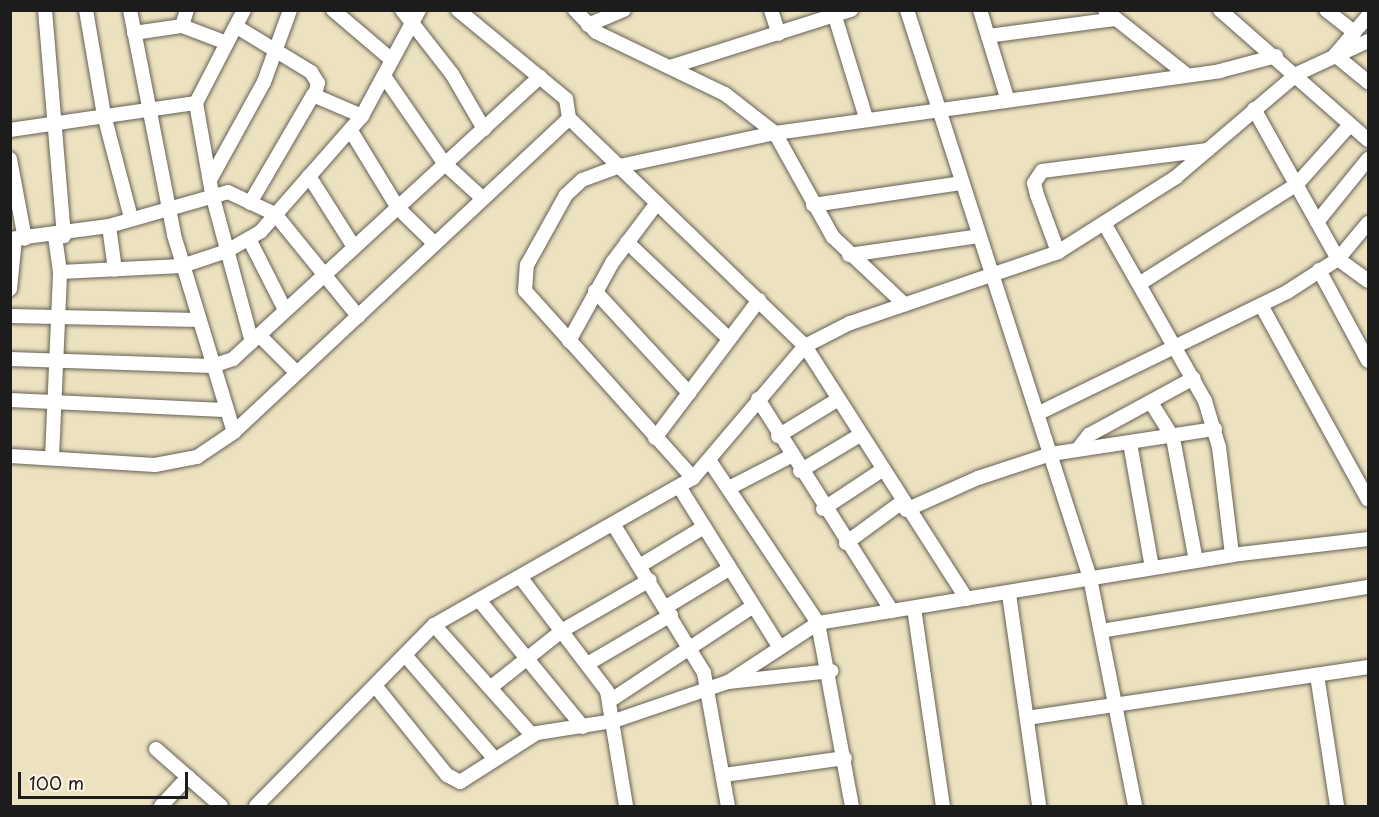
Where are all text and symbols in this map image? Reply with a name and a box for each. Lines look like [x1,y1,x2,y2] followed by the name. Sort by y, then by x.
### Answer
[21,760,190,798] scale bar
[29,769,84,796] text: 100 m

